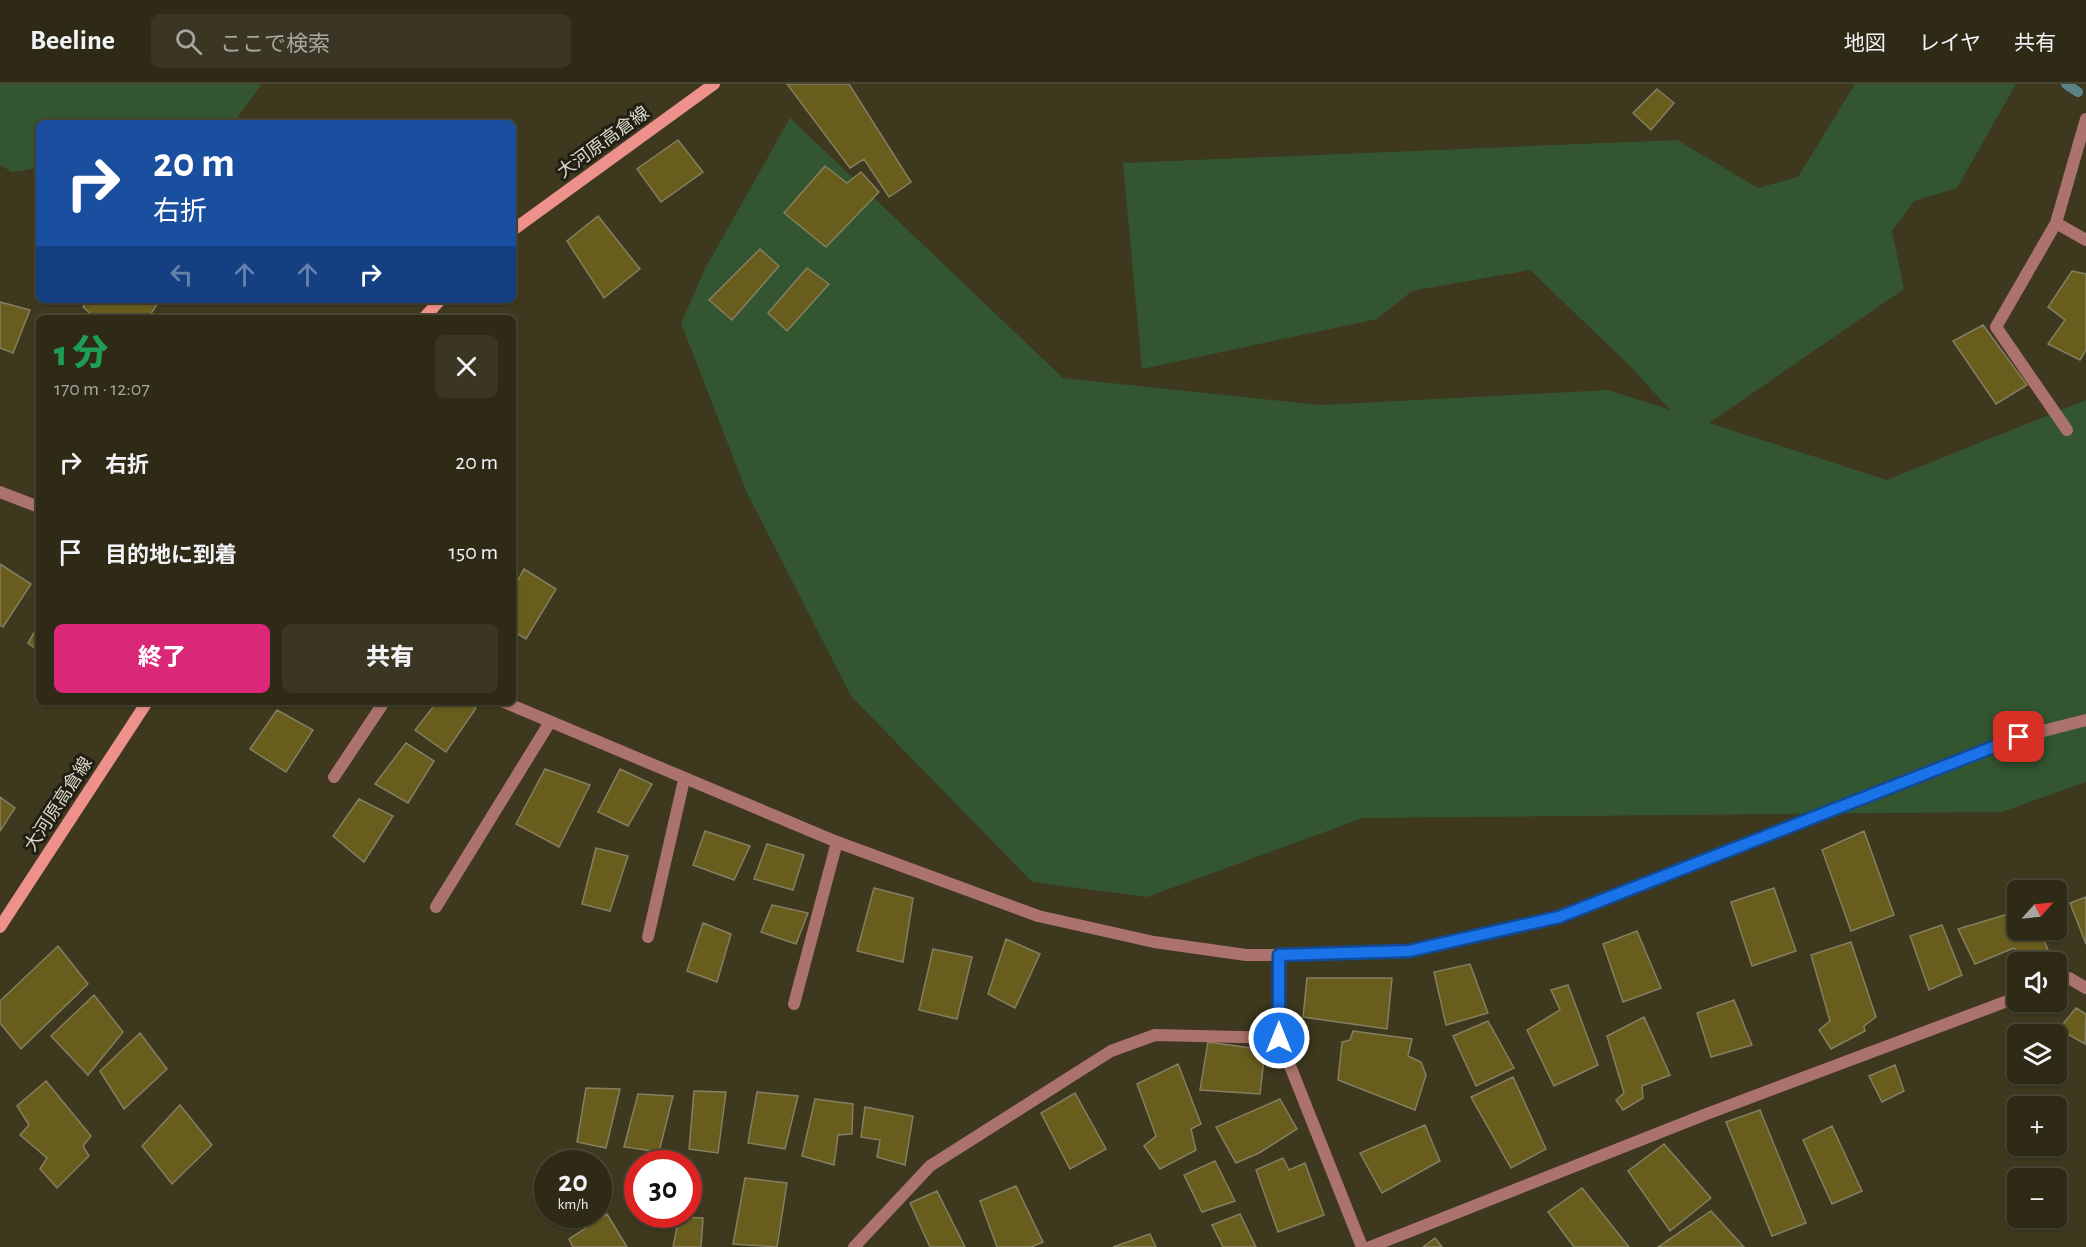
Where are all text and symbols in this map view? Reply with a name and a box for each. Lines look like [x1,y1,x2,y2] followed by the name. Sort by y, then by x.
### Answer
[151,14,571,68] search box
[172,25,205,58] icon: search
[30,27,115,55] text: Beeline
[220,33,330,55] text: ここで検索
[1844,33,1886,54] text: 地図
[1919,33,1981,54] text: レイヤ
[2014,33,2056,54] text: 共有
[553,102,653,182] street label: 大河原高倉線
[153,142,235,184] text: 20 m
[54,144,132,222] icon: right
[153,198,207,225] text: 右折
[165,258,198,291] icon: left
[228,258,261,291] icon: ahead
[291,258,324,291] icon: ahead
[354,258,387,291] icon: right
[435,335,498,398] button: close
[54,336,108,372] text: 1 分
[54,379,150,399] text: 170 m · 12:07
[54,446,87,479] icon: right
[455,451,498,473] text: 20 m
[105,454,149,476] text: 右折
[54,536,87,569] icon: arrive
[448,541,498,563] text: 150 m
[105,544,237,566] text: 目的地に到着
[54,624,270,693] button: 終了
[282,624,498,693] button: 共有
[1993,711,2044,762] pin
[2002,720,2035,753] icon: arrive
[20,753,96,855] street label: 大河原高倉線
[2007,880,2067,940] north arrow
[2007,880,2067,1228] map controls
[2007,952,2067,1012] button: sound
[1247,1006,1311,1070] position arrow
[2007,1024,2067,1084] button: layers
[2007,1096,2067,1156] button: +
[624,1150,702,1228] speed limit sign: 30
[558,1167,588,1197] text: 20
[2007,1168,2067,1228] button: −
[558,1197,588,1212] text: km/h

